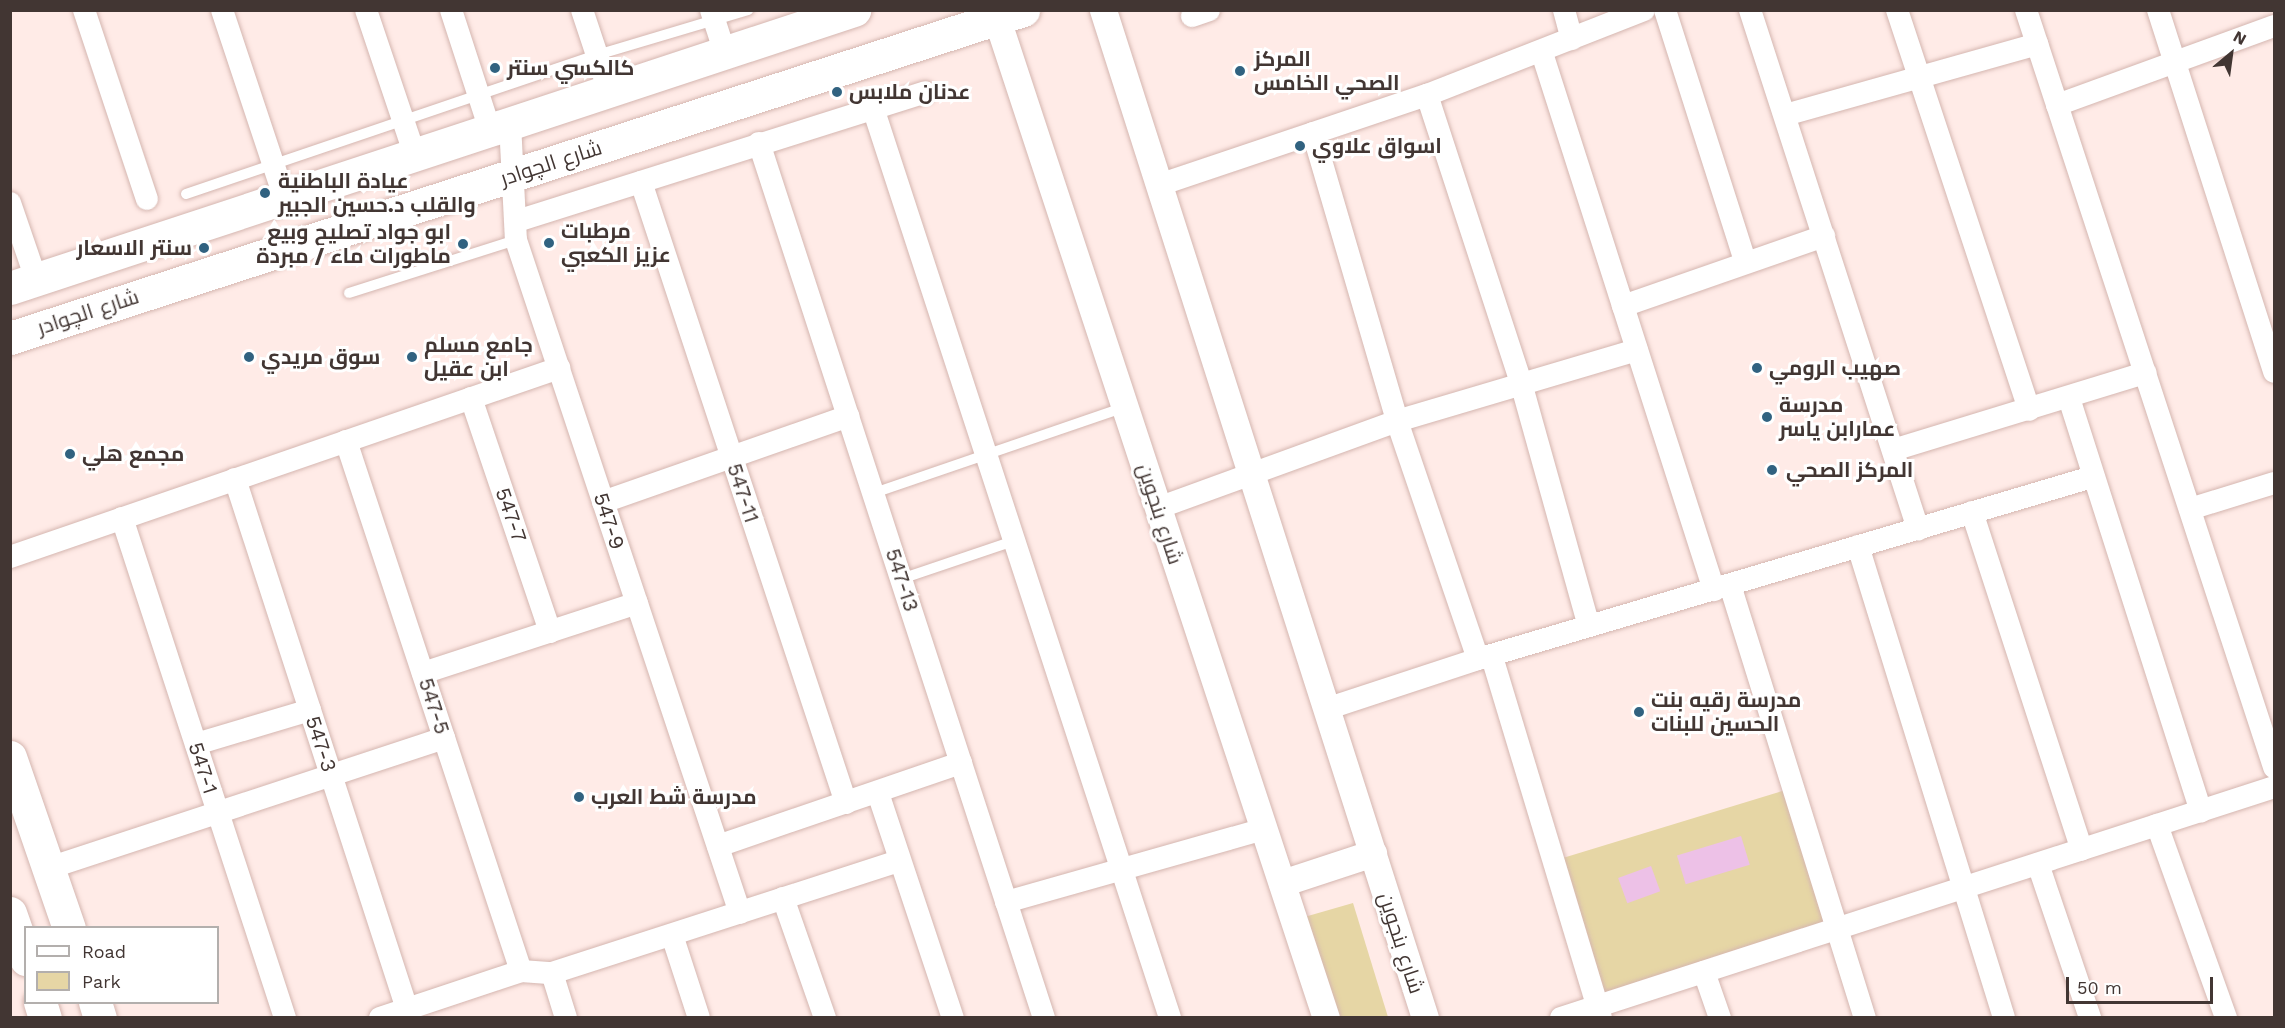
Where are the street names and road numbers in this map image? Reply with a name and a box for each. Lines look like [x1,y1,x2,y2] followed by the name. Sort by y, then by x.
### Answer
[497,135,605,191] street label: شارع الچوادر
[34,284,142,340] street label: شارع الچوادر
[722,460,764,526] street label: 547-11
[1132,460,1188,568] street label: شارع بنجوين
[490,484,532,546] street label: 547-7
[588,489,630,553] street label: 547-9
[880,545,924,615] street label: 547-13
[413,675,455,737] street label: 547-5
[300,713,342,775] street label: 547-3
[183,739,223,797] street label: 547-1
[1373,889,1429,997] street label: شارع بنجوين

